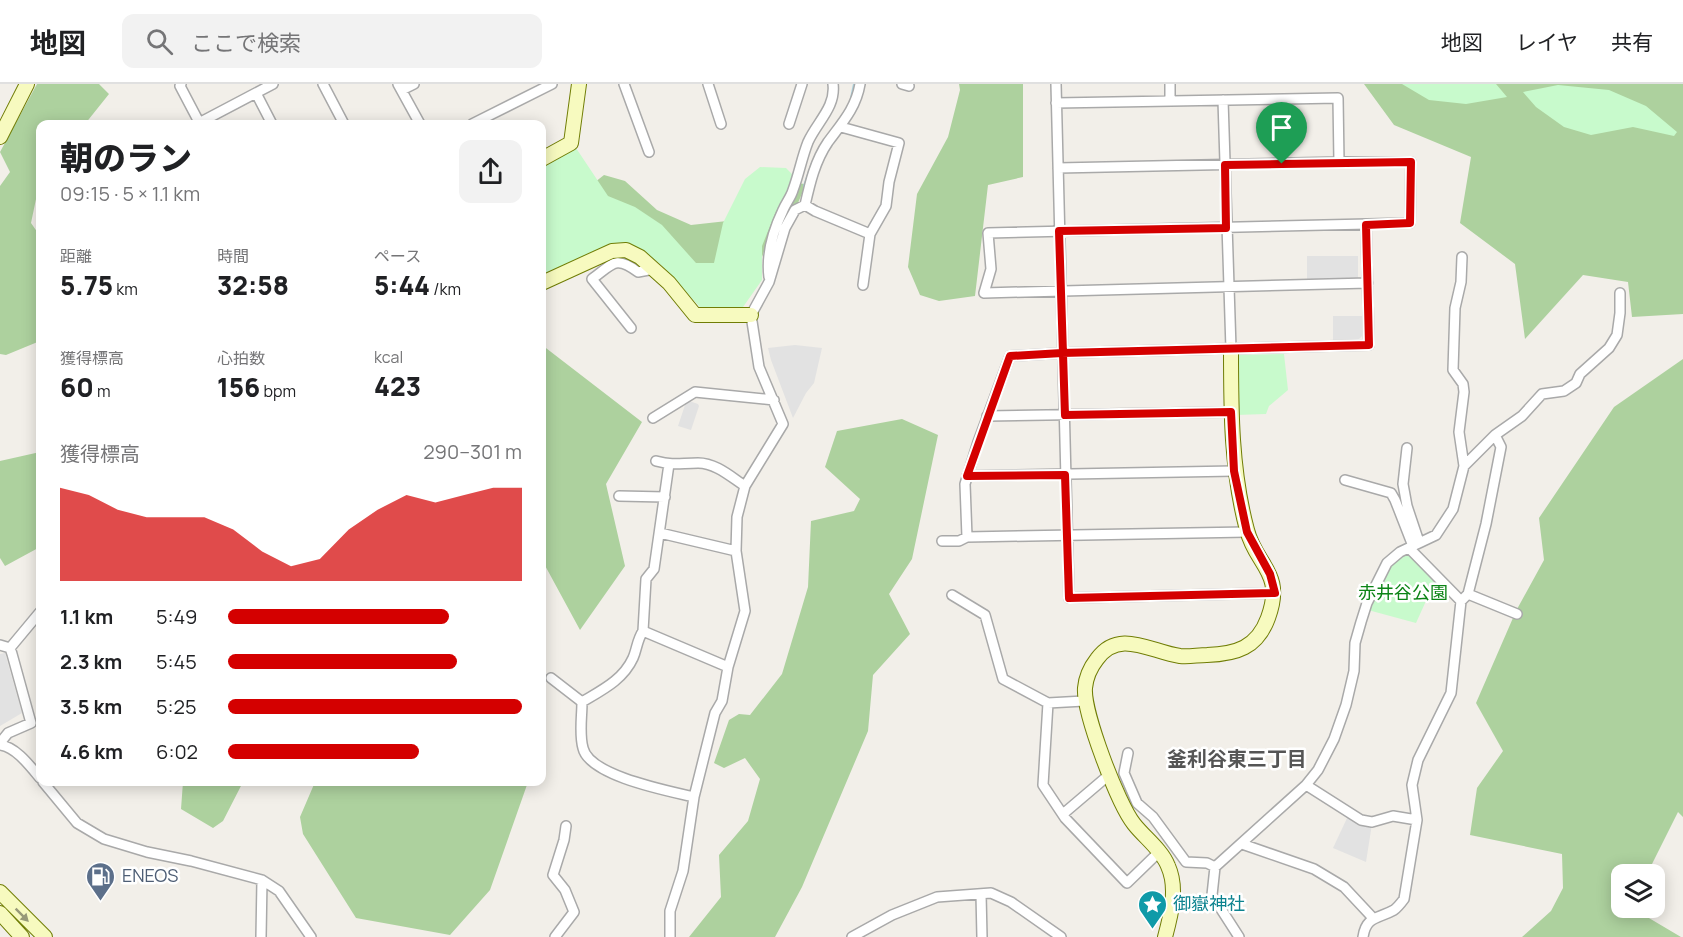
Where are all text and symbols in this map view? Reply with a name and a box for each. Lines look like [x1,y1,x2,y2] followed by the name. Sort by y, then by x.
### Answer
[122,14,542,68] search box
[30,23,86,61] text: 地図
[143,25,176,58] icon: search
[191,28,301,58] text: ここで検索
[1441,28,1483,56] text: 地図
[1516,28,1578,56] text: レイヤ
[1611,28,1653,56] text: 共有
[1256,102,1307,164] pin
[1265,111,1298,144] icon: arrive
[60,135,192,180] text: 朝のラン
[459,140,522,203] button: share
[60,180,200,207] text: 09:15 · 5 × 1.1 km
[60,245,92,267] text: 距離
[217,245,249,267] text: 時間
[374,245,421,267] text: ペース
[60,267,113,303] text: 5.75
[217,267,289,303] text: 32:58
[374,267,430,303] text: 5:44
[113,278,138,300] text: km
[430,278,461,300] text: /km
[374,346,403,368] text: kcal
[60,347,124,369] text: 獲得標高
[217,347,265,369] text: 心拍数
[374,368,421,404] text: 423
[60,369,94,405] text: 60
[217,369,260,405] text: 156
[94,380,110,402] text: m
[260,380,296,402] text: bpm
[423,438,522,465] text: 290–301 m
[60,440,140,467] text: 獲得標高
[1358,580,1448,604] park label: 赤井谷公園
[60,603,113,630] text: 1.1 km
[156,603,198,630] text: 5:49
[60,648,122,675] text: 2.3 km
[156,648,197,675] text: 5:45
[60,693,122,720] text: 3.5 km
[156,693,196,720] text: 5:25
[60,738,123,765] text: 4.6 km
[156,738,198,765] text: 6:02
[1167,745,1307,772] district label: 釜利谷東三丁目
[85,860,117,902] fuel station icon: ENEOS
[122,863,178,887] place label: ENEOS
[1611,864,1665,918] map controls
[1611,864,1665,918] button: layers
[1136,888,1168,930] place icon: 御嶽神社
[1173,891,1245,915] place label: 御嶽神社
[15,907,29,921] one-way arrow

